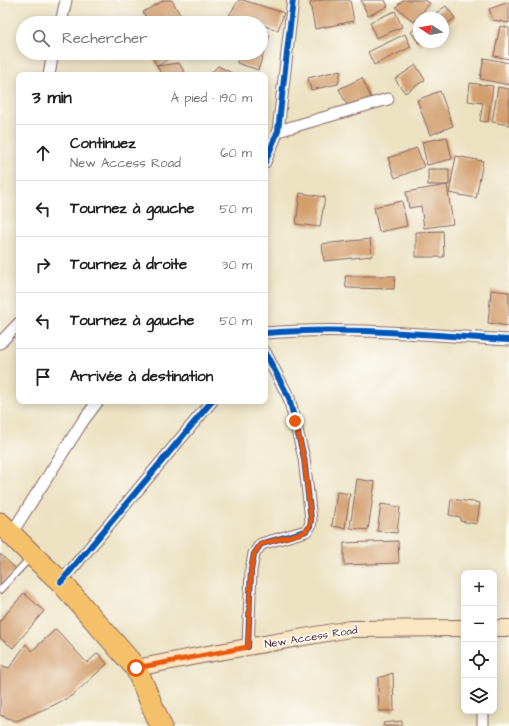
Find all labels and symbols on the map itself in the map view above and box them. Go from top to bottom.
north arrow [413,12,449,48]
route end [286,412,304,430]
street label: New Access Road [264,622,359,652]
route start [127,659,145,677]

